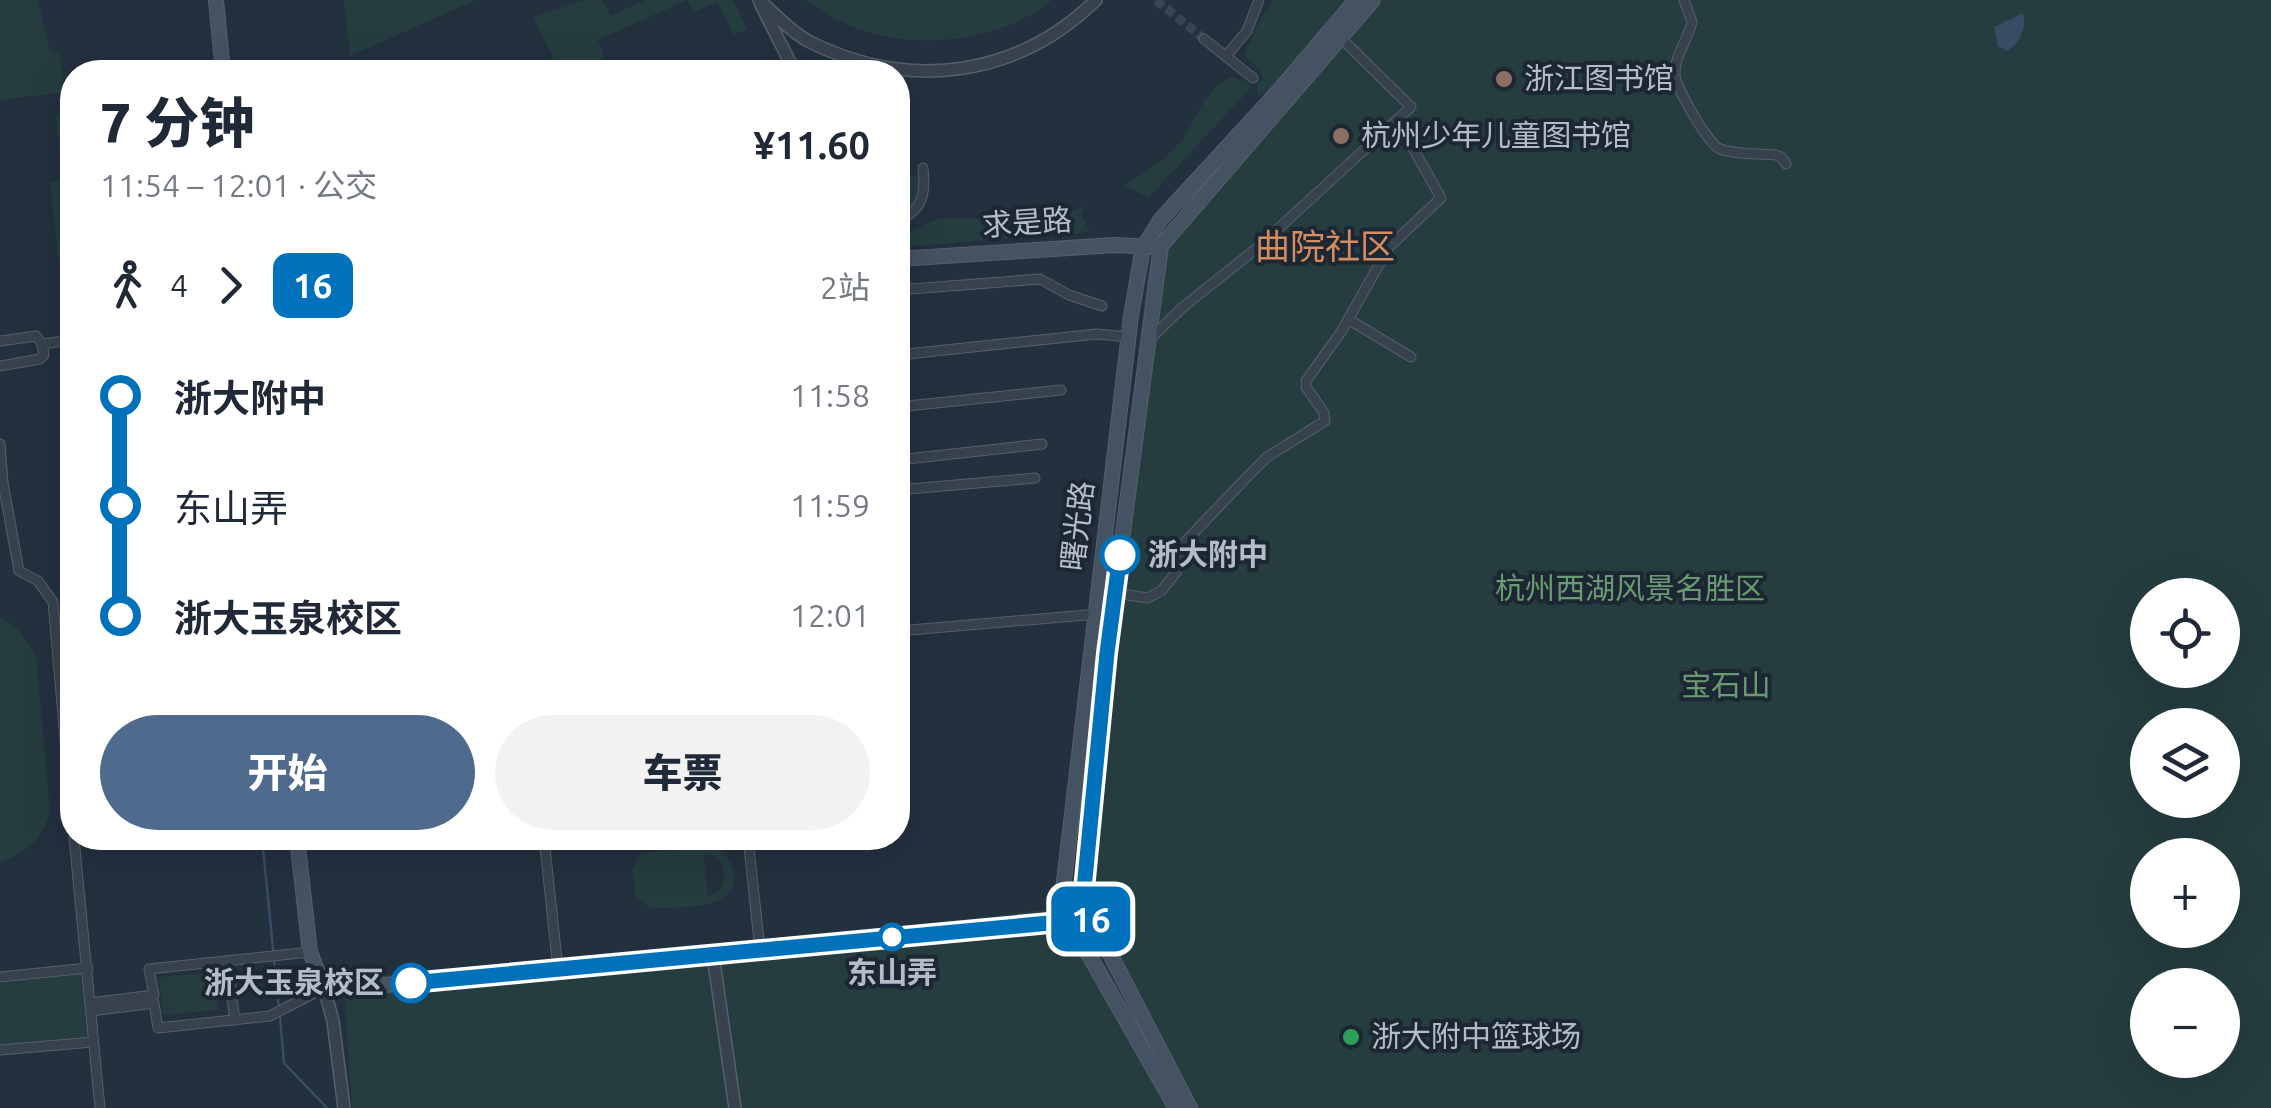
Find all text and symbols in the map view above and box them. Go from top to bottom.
place label: 浙江图书馆 [1524,61,1674,95]
marker: 浙江图书馆 [1493,68,1515,90]
text: 7 分钟 [100,92,254,153]
place label: 杭州少年儿童图书馆 [1361,118,1631,152]
text: ¥11.60 [753,124,870,166]
marker: 杭州少年儿童图书馆 [1330,125,1352,147]
text: 11:54 – 12:01 · 公交 [100,167,377,203]
street label: 求是路 [981,202,1073,242]
district label: 曲院社区 [1255,226,1395,266]
icon: walk [100,258,155,313]
icon: forward [203,258,258,313]
text: 16 [293,265,333,305]
text: 4 [170,267,188,303]
text: 2站 [820,269,870,305]
text: 浙大附中 [174,377,326,419]
text: 11:58 [790,377,870,413]
street label: 曙光路 [1055,479,1099,573]
text: 东山弄 [174,487,288,529]
text: 11:59 [790,487,870,523]
marker: 浙大附中 [1101,536,1139,574]
place label: 浙大附中 [1148,537,1268,571]
park label: 杭州西湖风景名胜区 [1495,571,1765,605]
map controls [2130,578,2240,1078]
button: locate [2130,578,2240,688]
text: 浙大玉泉校区 [174,597,402,639]
text: 12:01 [790,597,870,633]
park label: 宝石山 [1681,668,1771,702]
button: layers [2130,708,2240,818]
button: 开始 [100,715,475,830]
button: 车票 [495,715,870,830]
button: + [2130,838,2240,948]
line badge: 16 [1046,886,1136,952]
text: 16 [1071,899,1111,939]
marker: 东山弄 [879,924,905,950]
place label: 东山弄 [847,955,937,989]
marker: 浙大玉泉校区 [392,964,430,1002]
place label: 浙大玉泉校区 [204,965,384,999]
button: − [2130,968,2240,1078]
place label: 浙大附中篮球场 [1371,1019,1581,1053]
marker: 浙大附中篮球场 [1340,1026,1362,1048]

